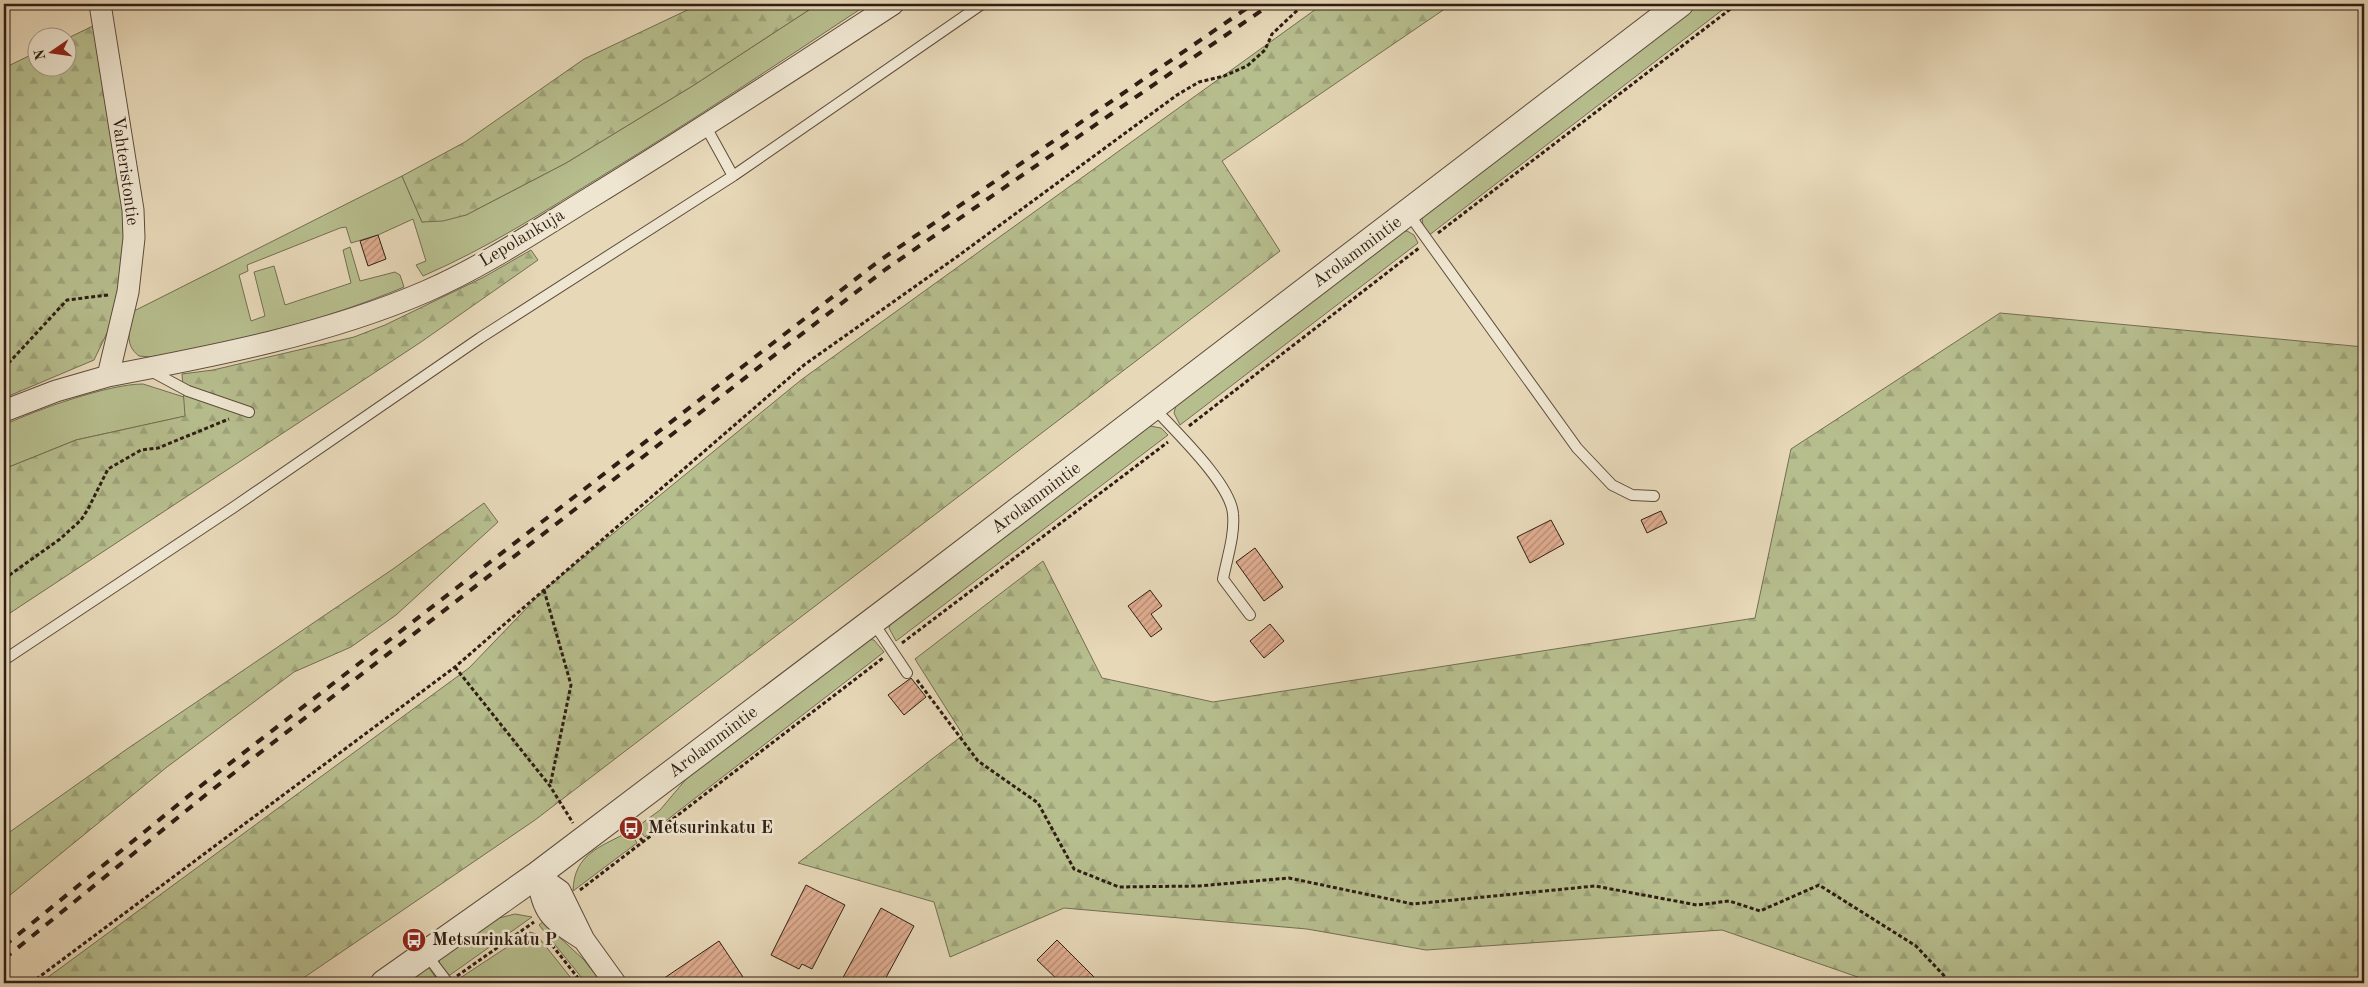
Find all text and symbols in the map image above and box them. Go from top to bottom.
north arrow [28,28,78,78]
text: N [32,48,48,61]
street label: Vahteristontie [108,115,142,227]
street label: Lepolankuja [476,206,568,270]
street label: Arolammintie [1309,213,1405,291]
street label: Arolammintie [988,459,1084,537]
street label: Arolammintie [665,703,761,781]
bus stop icon: Metsurinkatu E [618,815,644,841]
place label: Metsurinkatu E [648,819,773,837]
bus stop icon: Metsurinkatu P [401,927,427,953]
place label: Metsurinkatu P [432,931,557,949]

